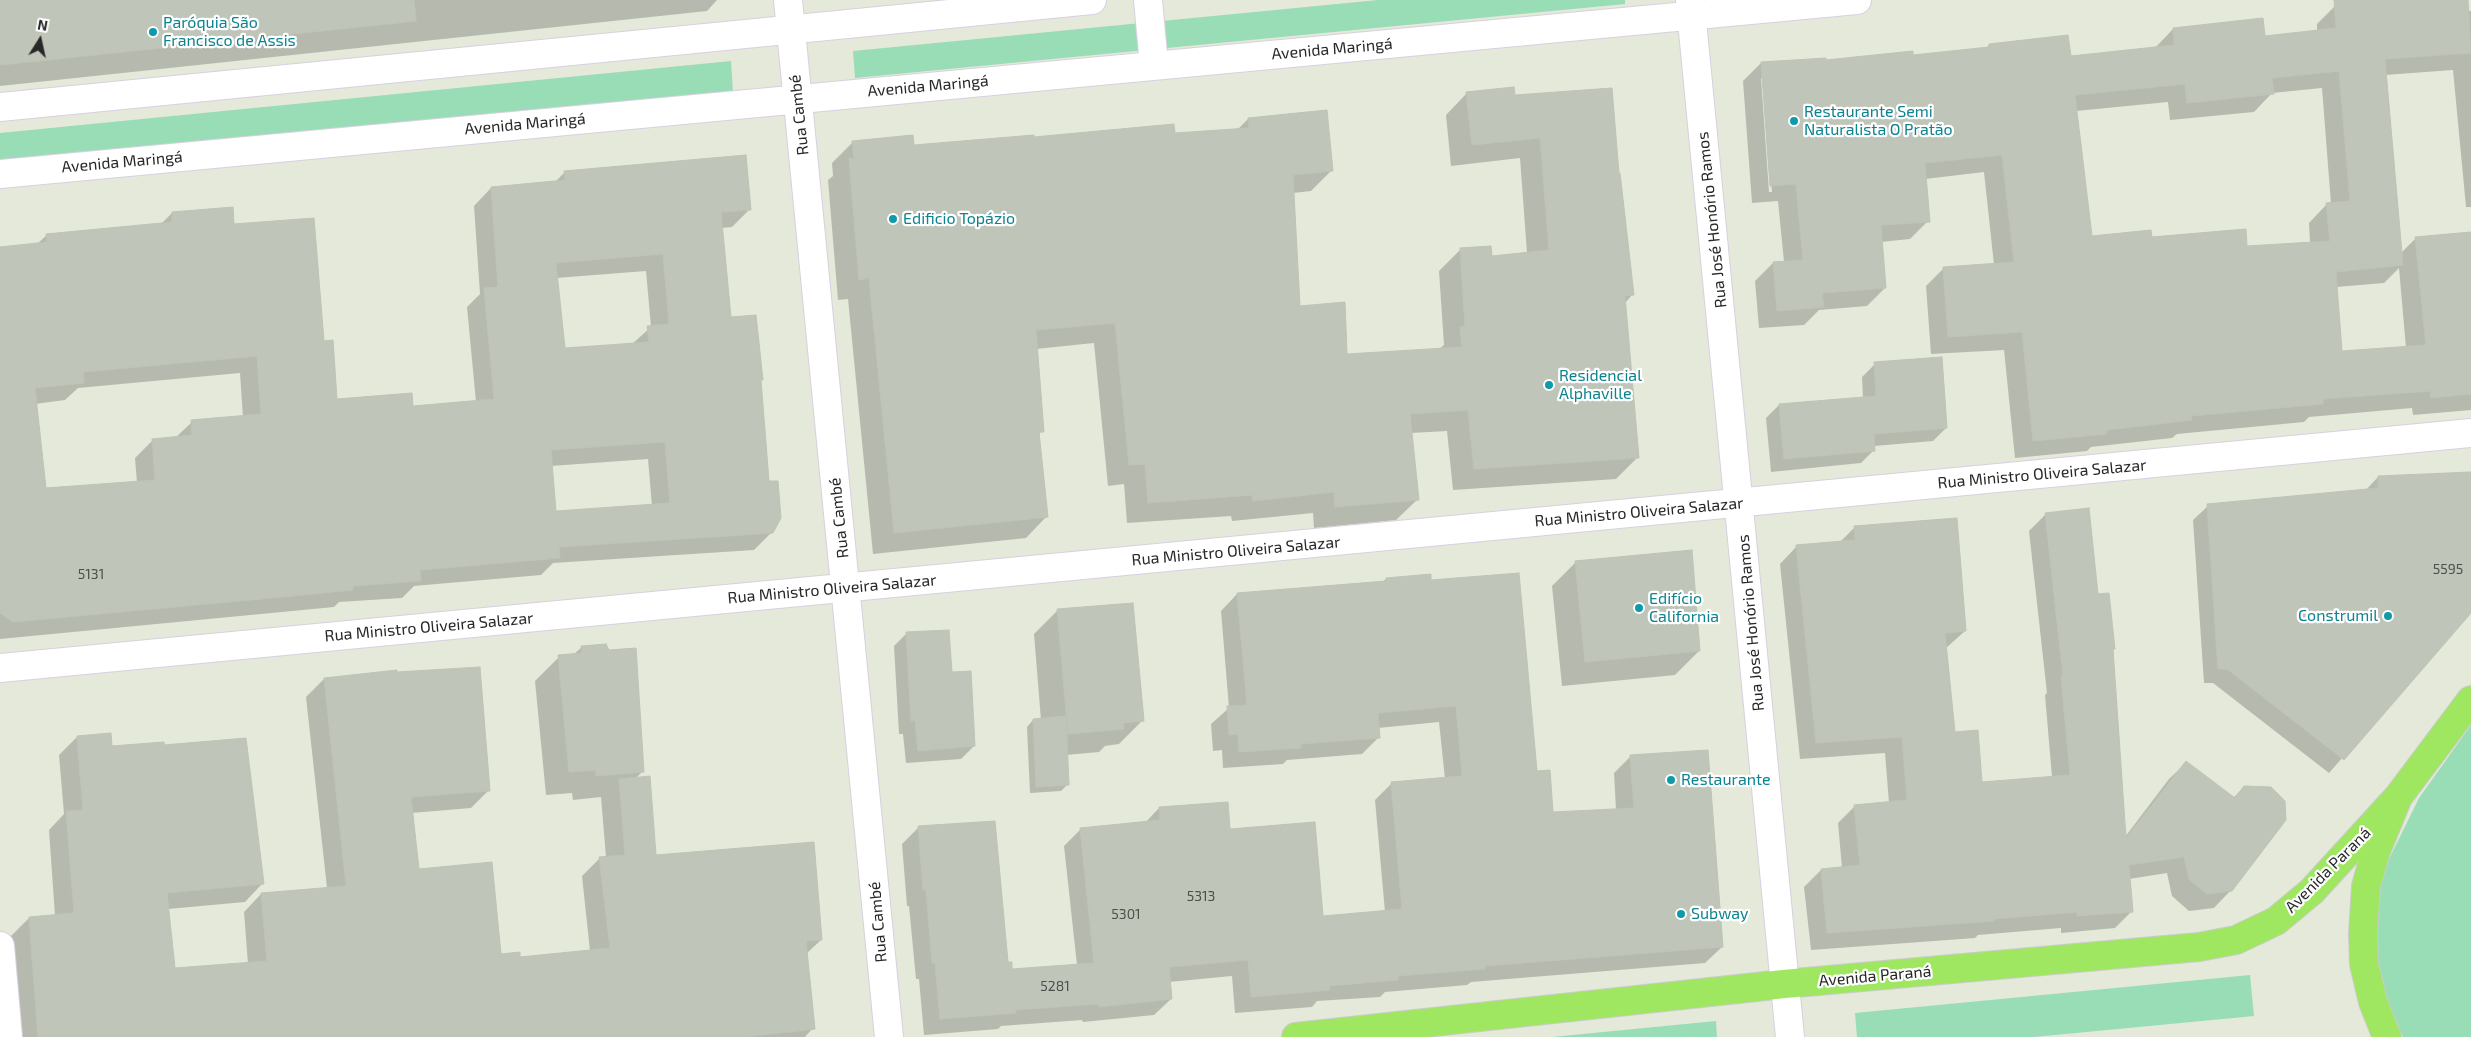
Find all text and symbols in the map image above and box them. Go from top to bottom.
place label: Paróquia São Francisco de Assis [163,13,296,51]
north arrow [15,15,65,65]
text: N [36,15,49,34]
marker: Paróquia São Francisco de Assis [147,26,159,38]
street label: Avenida Maringá [1271,34,1393,64]
street label: Avenida Maringá [867,71,989,101]
street label: Rua Cambé [785,74,813,156]
place label: Restaurante Semi Naturalista O Pratão [1804,102,1953,140]
street label: Avenida Maringá [464,109,586,139]
marker: Restaurante Semi Naturalista O Pratão [1788,115,1800,127]
street label: Rua José Honório Ramos [1693,131,1731,309]
street label: Avenida Maringá [61,147,183,177]
place label: Edificio Topázio [903,209,1015,229]
marker: Edificio Topázio [887,213,899,225]
place label: Residencial Alphaville [1559,366,1642,404]
marker: Residencial Alphaville [1543,379,1555,391]
street label: Rua Ministro Oliveira Salazar [1937,455,2147,493]
street label: Rua Cambé [825,477,853,559]
street label: Rua Ministro Oliveira Salazar [1534,493,1744,531]
street label: Rua Ministro Oliveira Salazar [1131,532,1341,570]
street label: Rua José Honório Ramos [1734,534,1768,712]
house number: 5595 [2433,561,2463,577]
house number: 5131 [78,566,104,582]
street label: Rua Ministro Oliveira Salazar [727,570,937,608]
place label: Edifício California [1649,589,1719,627]
marker: Edifício California [1633,602,1645,614]
place label: Construmil [2298,606,2378,626]
street label: Rua Ministro Oliveira Salazar [324,608,534,646]
marker: Construmil [2382,610,2394,622]
place label: Restaurante [1681,770,1771,790]
marker: Restaurante [1665,774,1677,786]
street label: Avenida Paraná [2281,823,2375,917]
street label: Rua Cambé [865,881,891,963]
house number: 5313 [1187,888,1215,904]
place label: Subway [1691,904,1749,924]
house number: 5301 [1111,906,1141,922]
marker: Subway [1675,908,1687,920]
street label: Avenida Paraná [1818,962,1932,990]
house number: 5281 [1040,978,1070,994]

